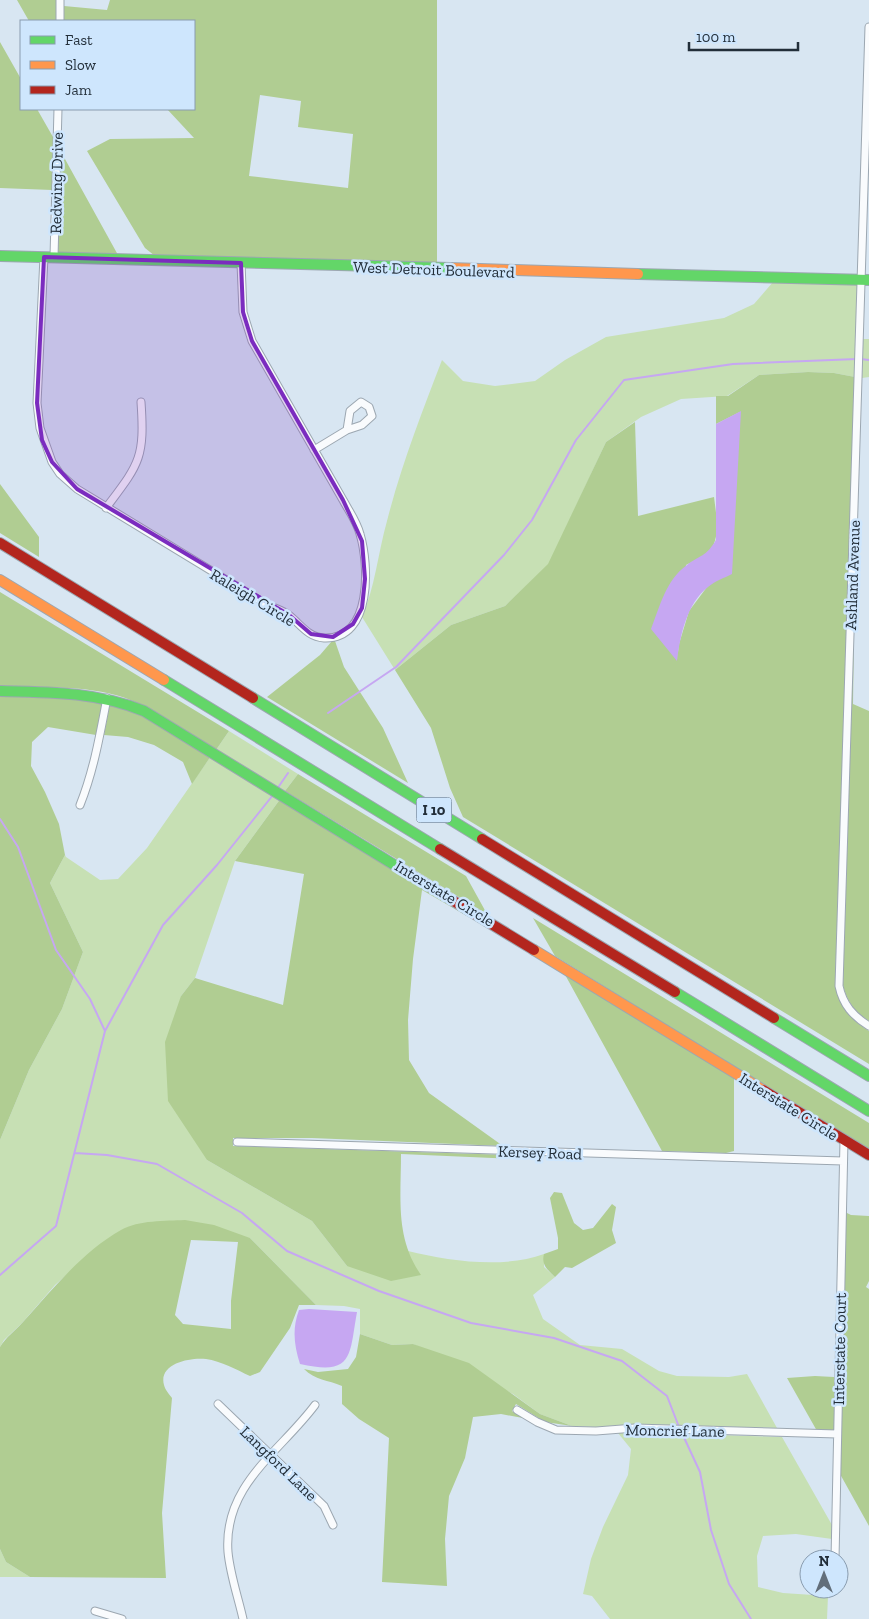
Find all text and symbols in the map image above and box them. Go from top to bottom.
legend [20,20,195,110]
scale bar [689,20,798,52]
text: 100 m [696,28,735,46]
text: Fast [65,31,93,49]
text: Slow [65,56,97,74]
text: Jam [65,81,92,99]
street label: Redwing Drive [46,132,67,234]
street label: West Detroit Boulevard [353,257,515,282]
street label: Ashland Avenue [841,520,864,630]
street label: Raleigh Circle [207,565,299,630]
road number: I 10 [416,798,452,822]
street label: Interstate Circle [391,856,498,931]
street label: Interstate Circle [736,1068,842,1144]
street label: Kersey Road [498,1142,583,1163]
street label: Interstate Court [829,1293,850,1405]
street label: Moncrief Lane [625,1420,725,1441]
street label: Langford Lane [236,1422,321,1505]
north arrow [799,1549,849,1599]
text: N [819,1553,830,1570]

